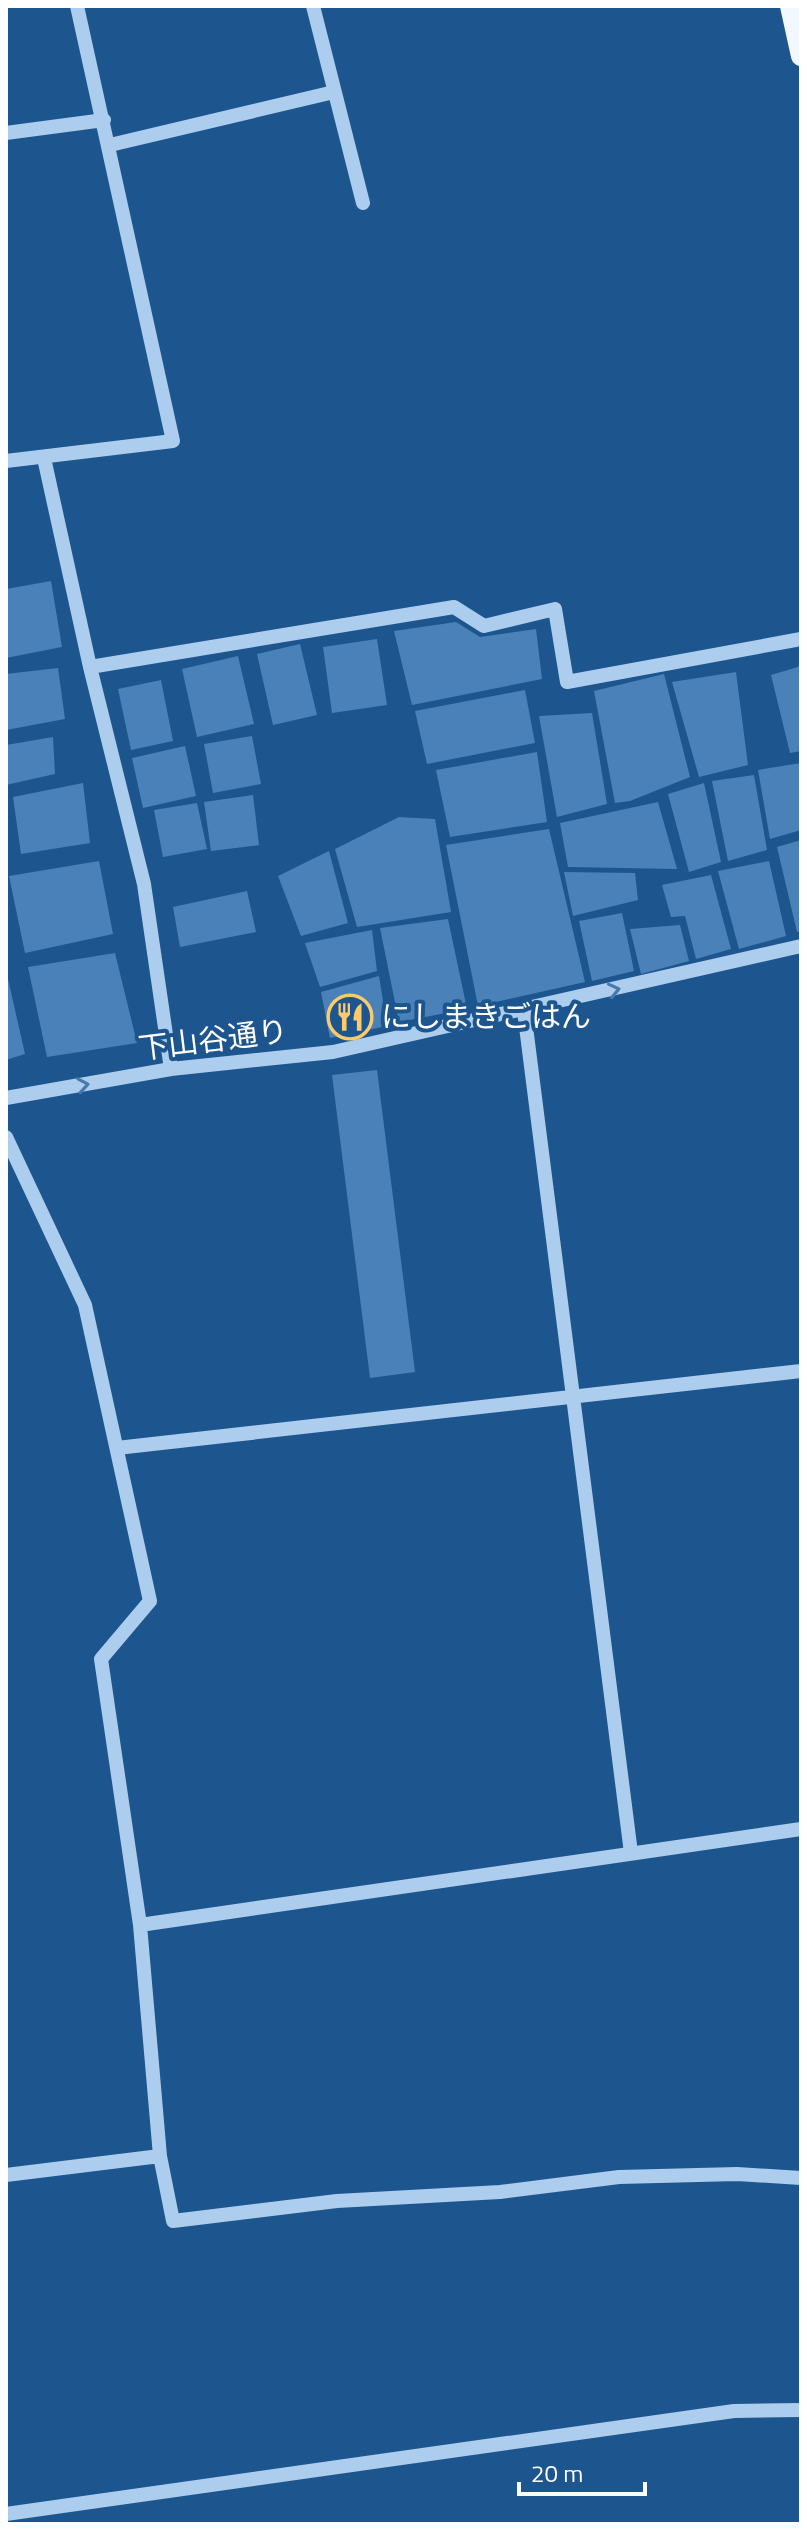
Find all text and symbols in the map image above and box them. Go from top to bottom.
one-way arrow [606,982,620,999]
restaurant icon: にしまきごはん [326,993,374,1041]
place label: にしまきごはん [381,993,591,1039]
street label: 下山谷通り [136,1007,290,1071]
one-way arrow [76,1077,90,1094]
scale bar [519,2446,645,2496]
text: 20 m [531,2455,583,2491]

